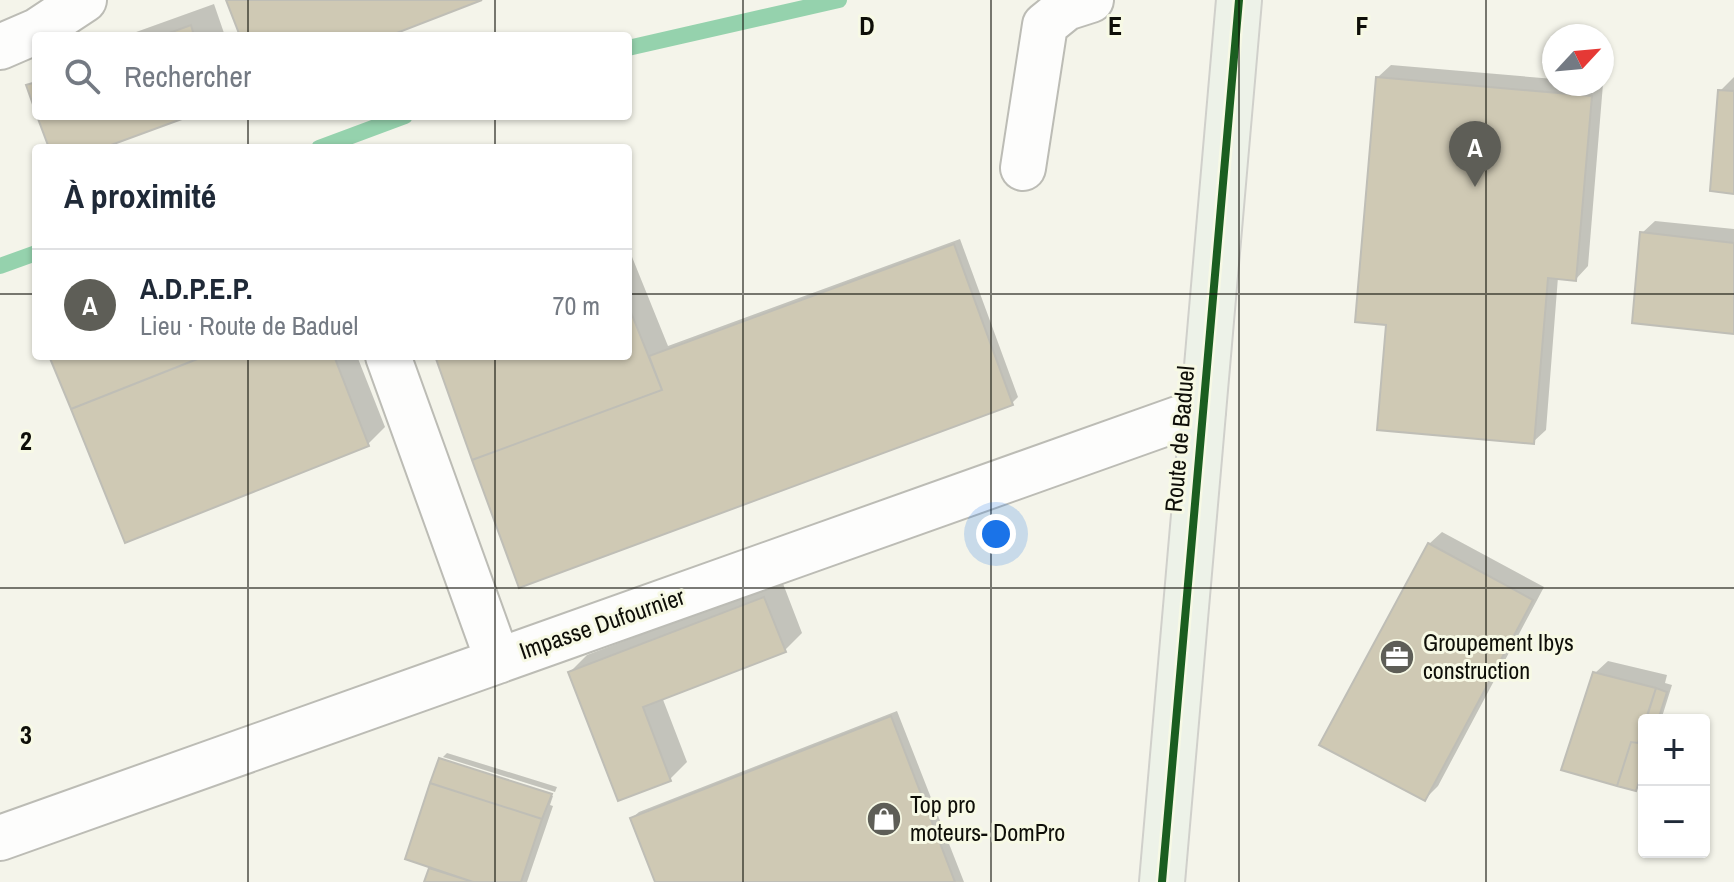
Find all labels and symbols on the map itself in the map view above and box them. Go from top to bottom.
text: D [859,8,875,43]
text: E [1108,8,1122,43]
text: F [1355,8,1369,43]
north arrow [1542,24,1614,96]
pin: A [1449,121,1501,187]
street label: Route de Baduel [1157,364,1201,513]
text: 2 [20,423,32,458]
your location [976,514,1016,554]
street label: Impasse Dufournier [515,580,689,666]
place label: Groupement Ibys construction [1423,626,1574,686]
office icon: Groupement Ibys construction [1378,638,1416,676]
text: 3 [20,717,32,752]
place label: Top pro moteurs- DomPro [910,788,1065,848]
shop icon: Top pro moteurs- DomPro [865,800,903,838]

